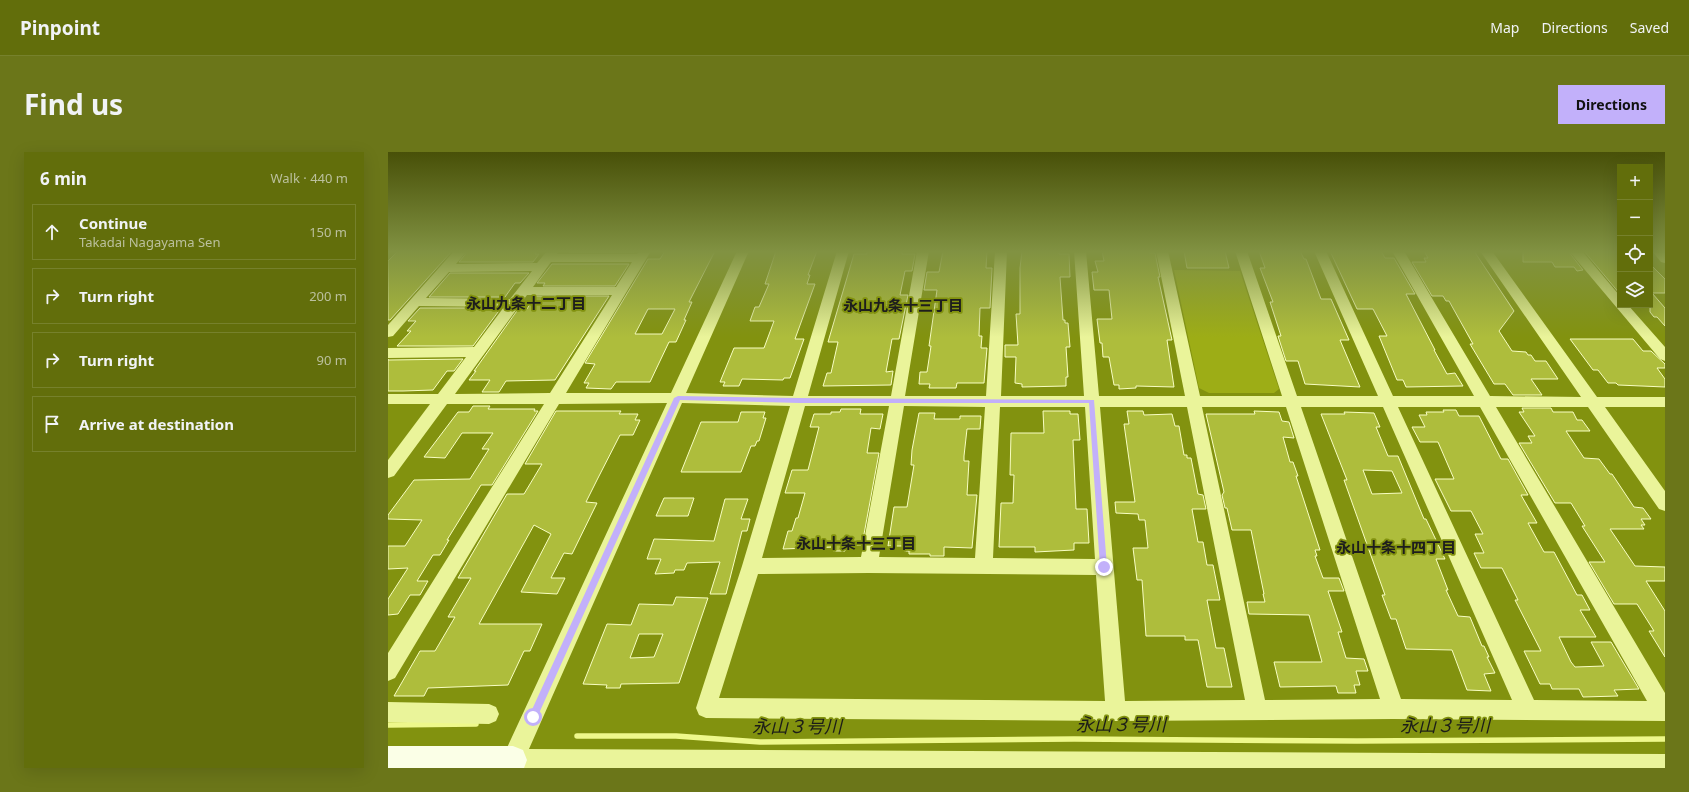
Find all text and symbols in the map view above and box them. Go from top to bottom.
text: Pinpoint [20,15,100,41]
text: Map [1490,18,1519,37]
text: Directions [1541,18,1608,37]
text: Saved [1630,18,1669,37]
text: Find us [24,85,123,123]
button: Directions [1558,85,1665,124]
map controls [1617,164,1653,308]
button: + [1617,164,1653,200]
text: 6 min [40,167,87,190]
text: Walk · 440 m [270,169,348,187]
button: − [1617,200,1653,236]
text: Continue [79,213,147,233]
icon: ahead [41,221,63,243]
text: 150 m [309,223,347,241]
text: Takadai Nagayama Sen [79,233,220,251]
button: locate [1617,236,1653,272]
button: layers [1617,272,1653,308]
icon: right [41,285,63,307]
text: Turn right [79,286,154,306]
text: 200 m [309,287,347,305]
district label: 永山九条十二丁目 [466,293,586,313]
district label: 永山九条十三丁目 [843,295,963,315]
icon: right [41,349,63,371]
text: Turn right [79,350,154,370]
text: 90 m [317,351,347,369]
icon: arrive [41,413,63,435]
text: Arrive at destination [79,414,234,434]
district label: 永山十条十三丁目 [796,533,916,553]
district label: 永山十条十四丁目 [1336,537,1456,557]
route end [1095,558,1113,576]
route start [524,708,542,726]
water label: 永山３号川 [1076,712,1168,736]
water label: 永山３号川 [1400,713,1492,737]
water label: 永山３号川 [752,714,844,738]

